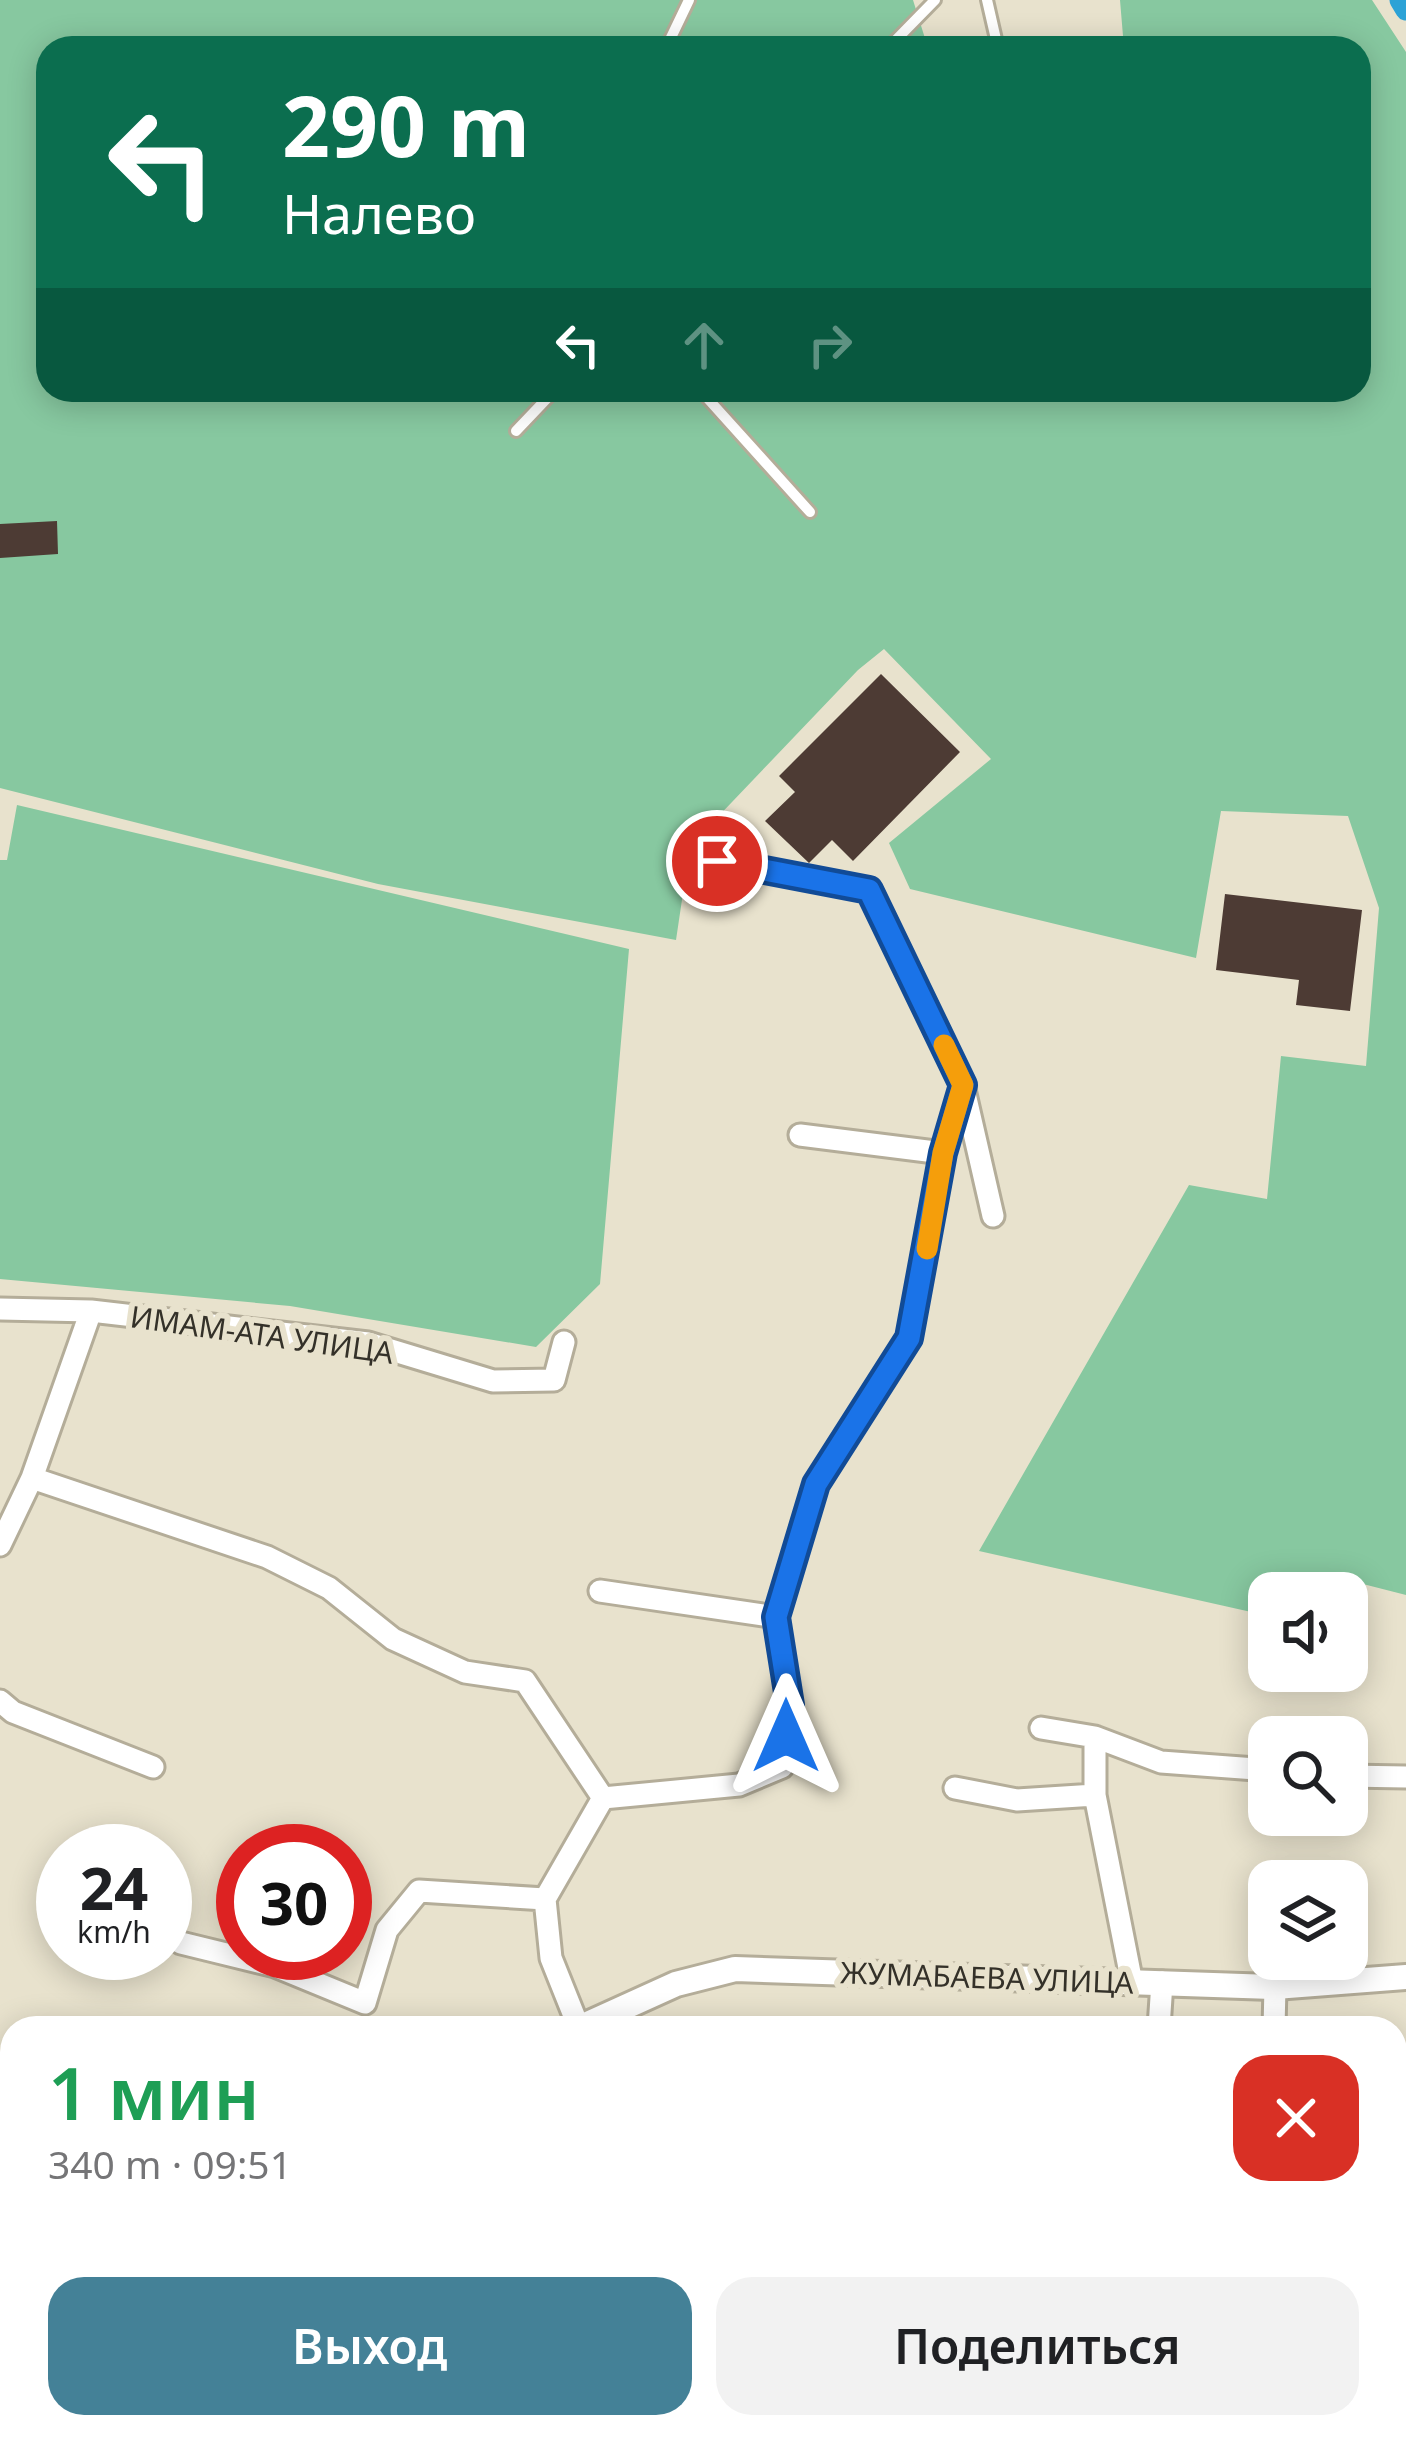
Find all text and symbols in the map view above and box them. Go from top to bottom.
text: 290 m [282,67,530,182]
icon: left [84,84,240,240]
text: Налево [282,176,476,250]
icon: left [545,312,611,378]
icon: ahead [671,312,737,378]
icon: right [797,312,863,378]
pin [666,810,768,912]
icon: arrive [684,828,750,894]
street label: ИМАМ-АТА УЛИЦА [128,1295,397,1373]
map controls [1248,1572,1368,1980]
button: sound [1248,1572,1368,1692]
position arrow [723,1673,849,1799]
button: search [1248,1716,1368,1836]
speed limit sign: 30 [216,1824,372,1980]
text: 24 [80,1846,148,1928]
button: layers [1248,1860,1368,1980]
text: km/h [77,1911,151,1952]
street label: ЖУМАБАЕВА УЛИЦА [840,1951,1135,2003]
text: 1 мин [48,2043,259,2141]
button: close [1233,2055,1359,2181]
text: 340 m · 09:51 [48,2137,292,2190]
button: Выход [48,2277,692,2415]
button: Поделиться [716,2277,1359,2415]

